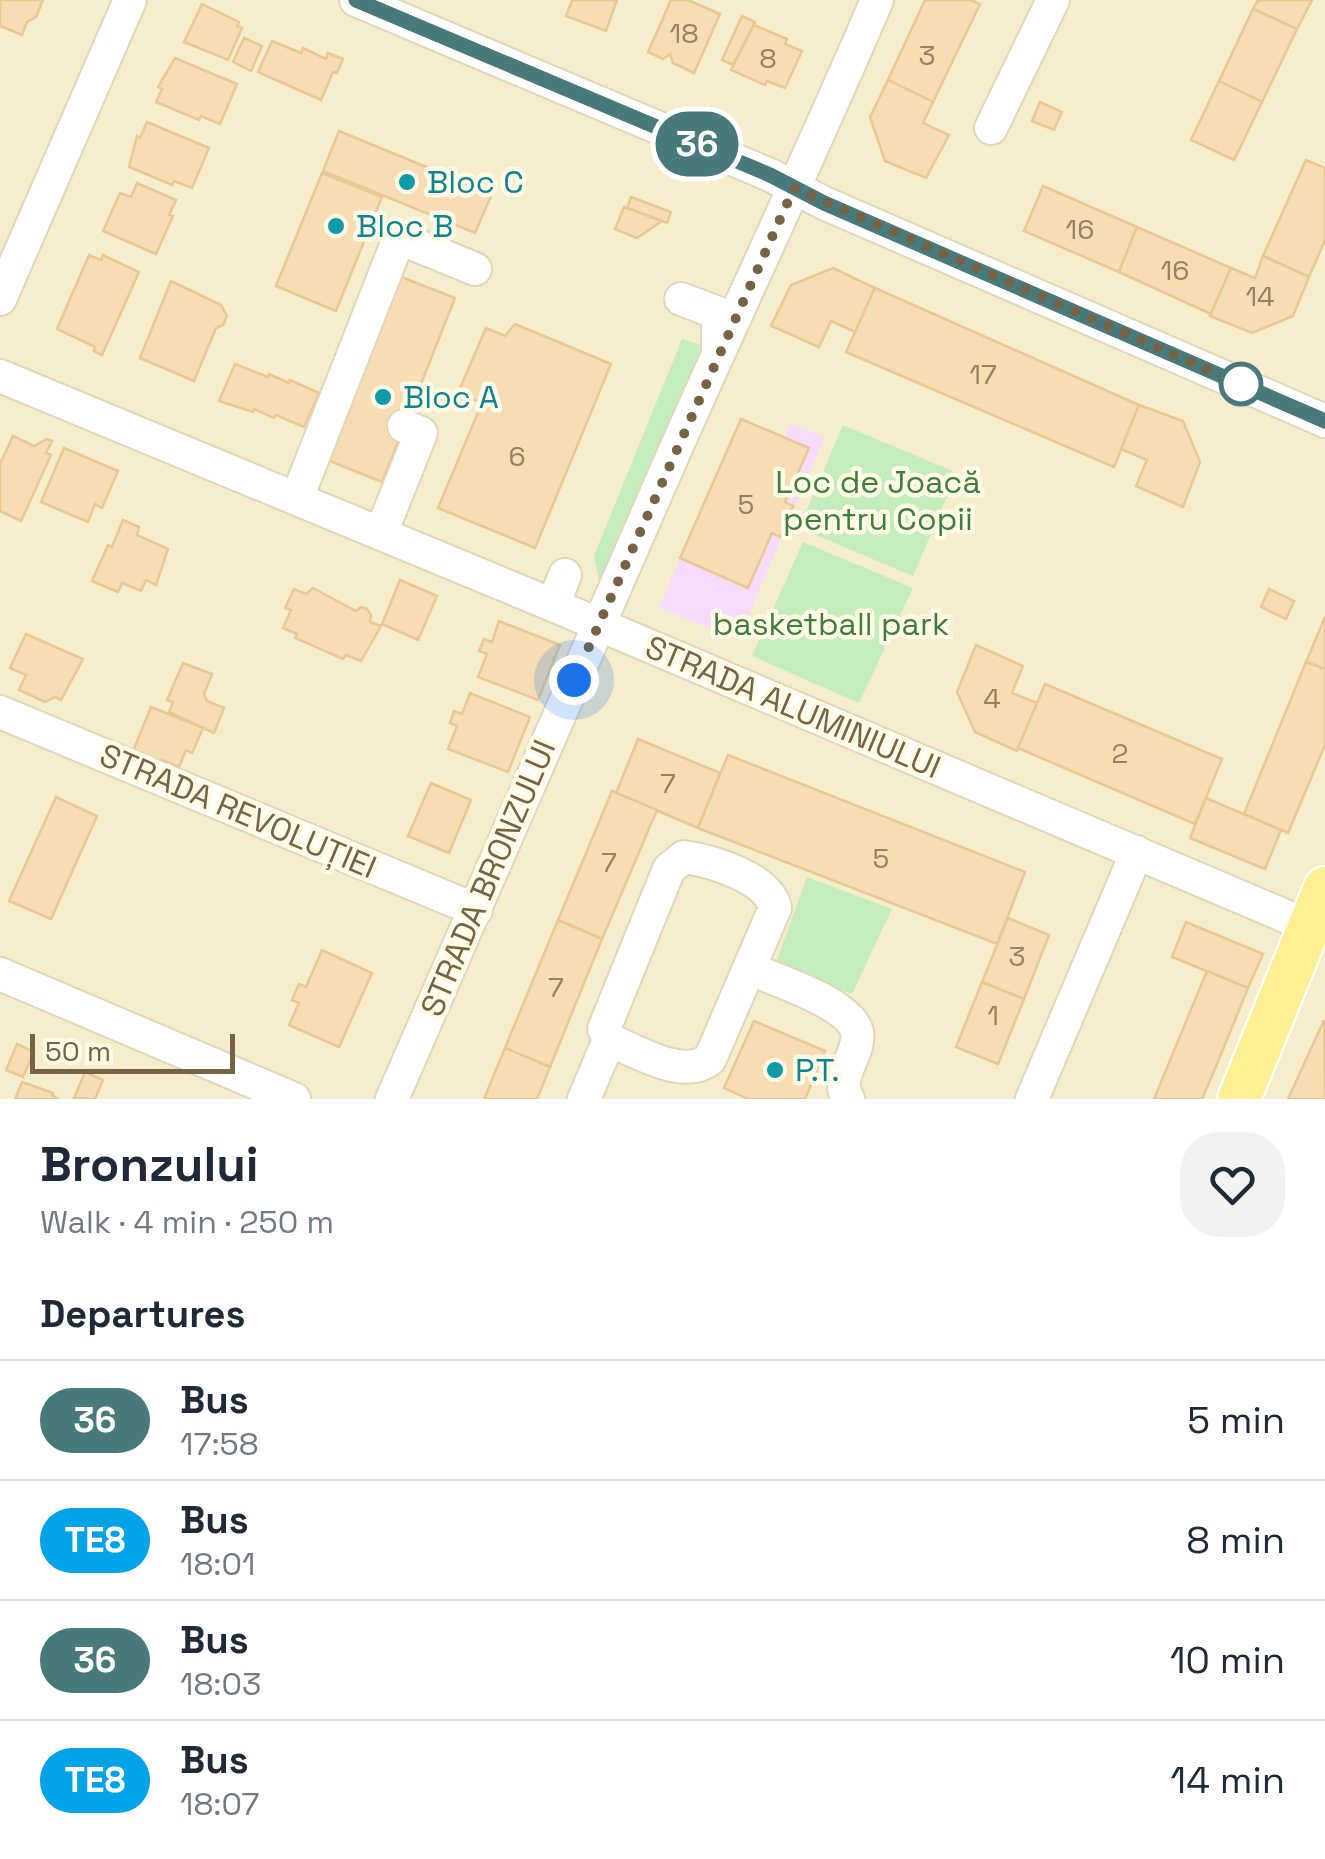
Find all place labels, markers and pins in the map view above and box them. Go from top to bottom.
place label: Bloc C [427,162,524,202]
marker: Bloc C [396,171,418,193]
place label: Bloc B [356,206,453,246]
marker: Bloc B [325,215,347,237]
unlabelled marker [1220,363,1262,405]
place label: Bloc A [403,377,499,417]
marker: Bloc A [372,386,394,408]
place label: P.T. [795,1050,840,1090]
marker: P.T. [764,1059,786,1081]

